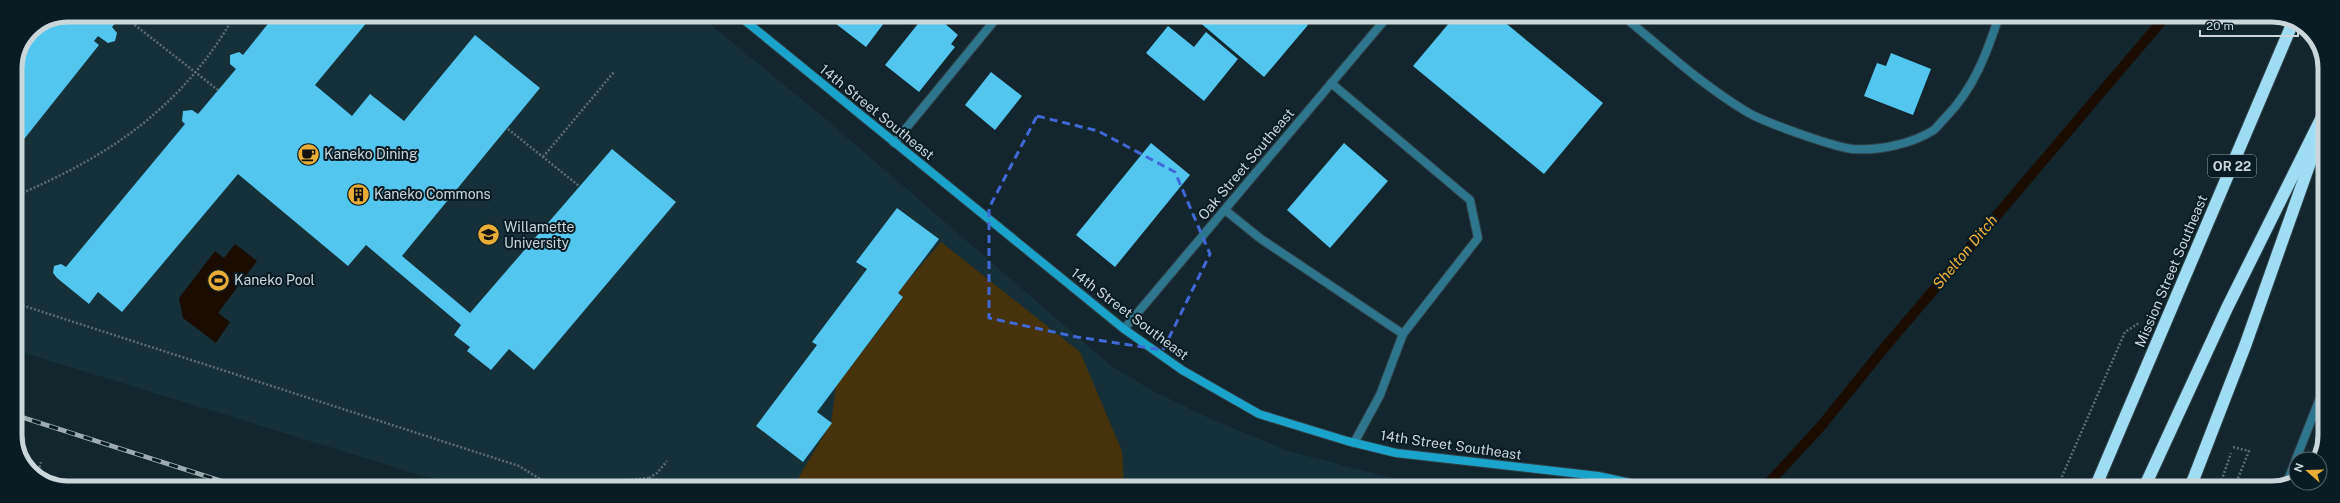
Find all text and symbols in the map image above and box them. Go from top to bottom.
scale bar [2200,12,2298,38]
text: 20 m [2206,19,2234,33]
street label: 14th Street Southeast [817,61,937,163]
street label: Oak Street Southeast [1195,105,1297,223]
cafe icon: Kaneko Dining [296,141,322,167]
place label: Kaneko Dining [324,146,418,162]
road number: OR 22 [2208,155,2256,177]
building icon: Kaneko Commons [345,181,371,207]
place label: Kaneko Commons [374,186,491,202]
street label: Mission Street Southeast [2132,192,2210,350]
water label: Shelton Ditch [1929,211,2000,292]
place label: Willamette University [504,219,575,251]
school or university icon: Willamette University [475,222,501,248]
street label: 14th Street Southeast [1068,265,1192,363]
sports icon: Kaneko Pool [205,267,231,293]
place label: Kaneko Pool [234,272,315,288]
street label: 14th Street Southeast [1379,427,1523,463]
north arrow [2288,451,2328,491]
text: N [2291,461,2306,474]

